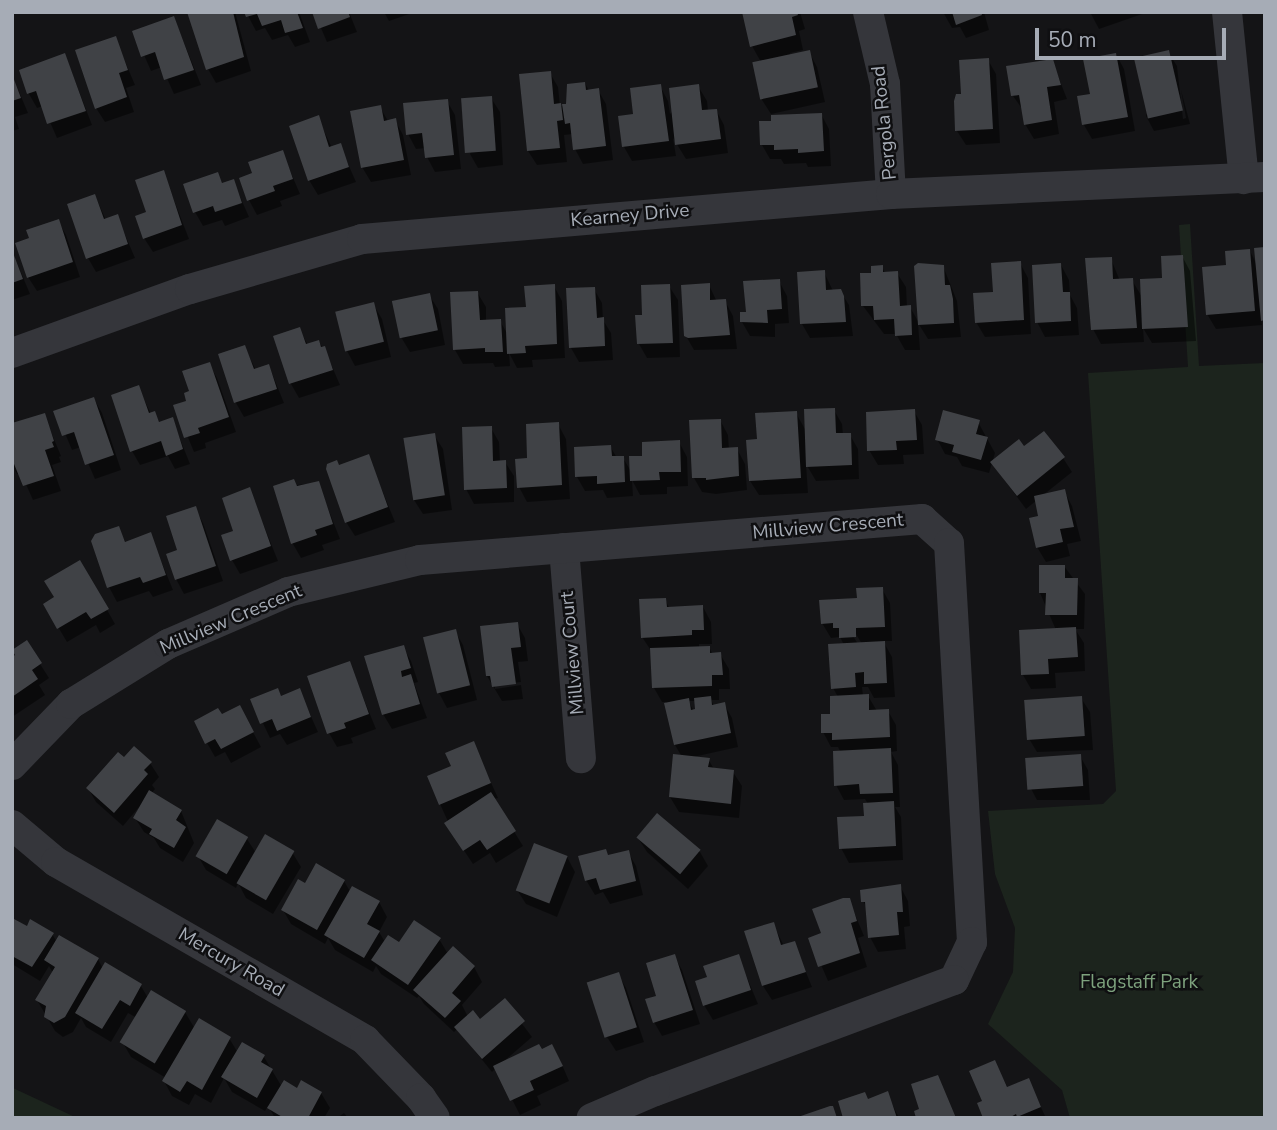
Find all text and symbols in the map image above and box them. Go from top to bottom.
scale bar [1039,14,1230,58]
text: 50 m [1048,26,1097,54]
street label: Pergola Road [868,65,902,181]
street label: Kearney Drive [570,199,690,233]
street label: Millview Crescent [751,509,905,545]
street label: Millview Crescent [157,580,305,660]
street label: Millview Court [556,590,590,716]
street label: Mercury Road [174,923,288,1003]
park label: Flagstaff Park [1080,972,1198,994]

